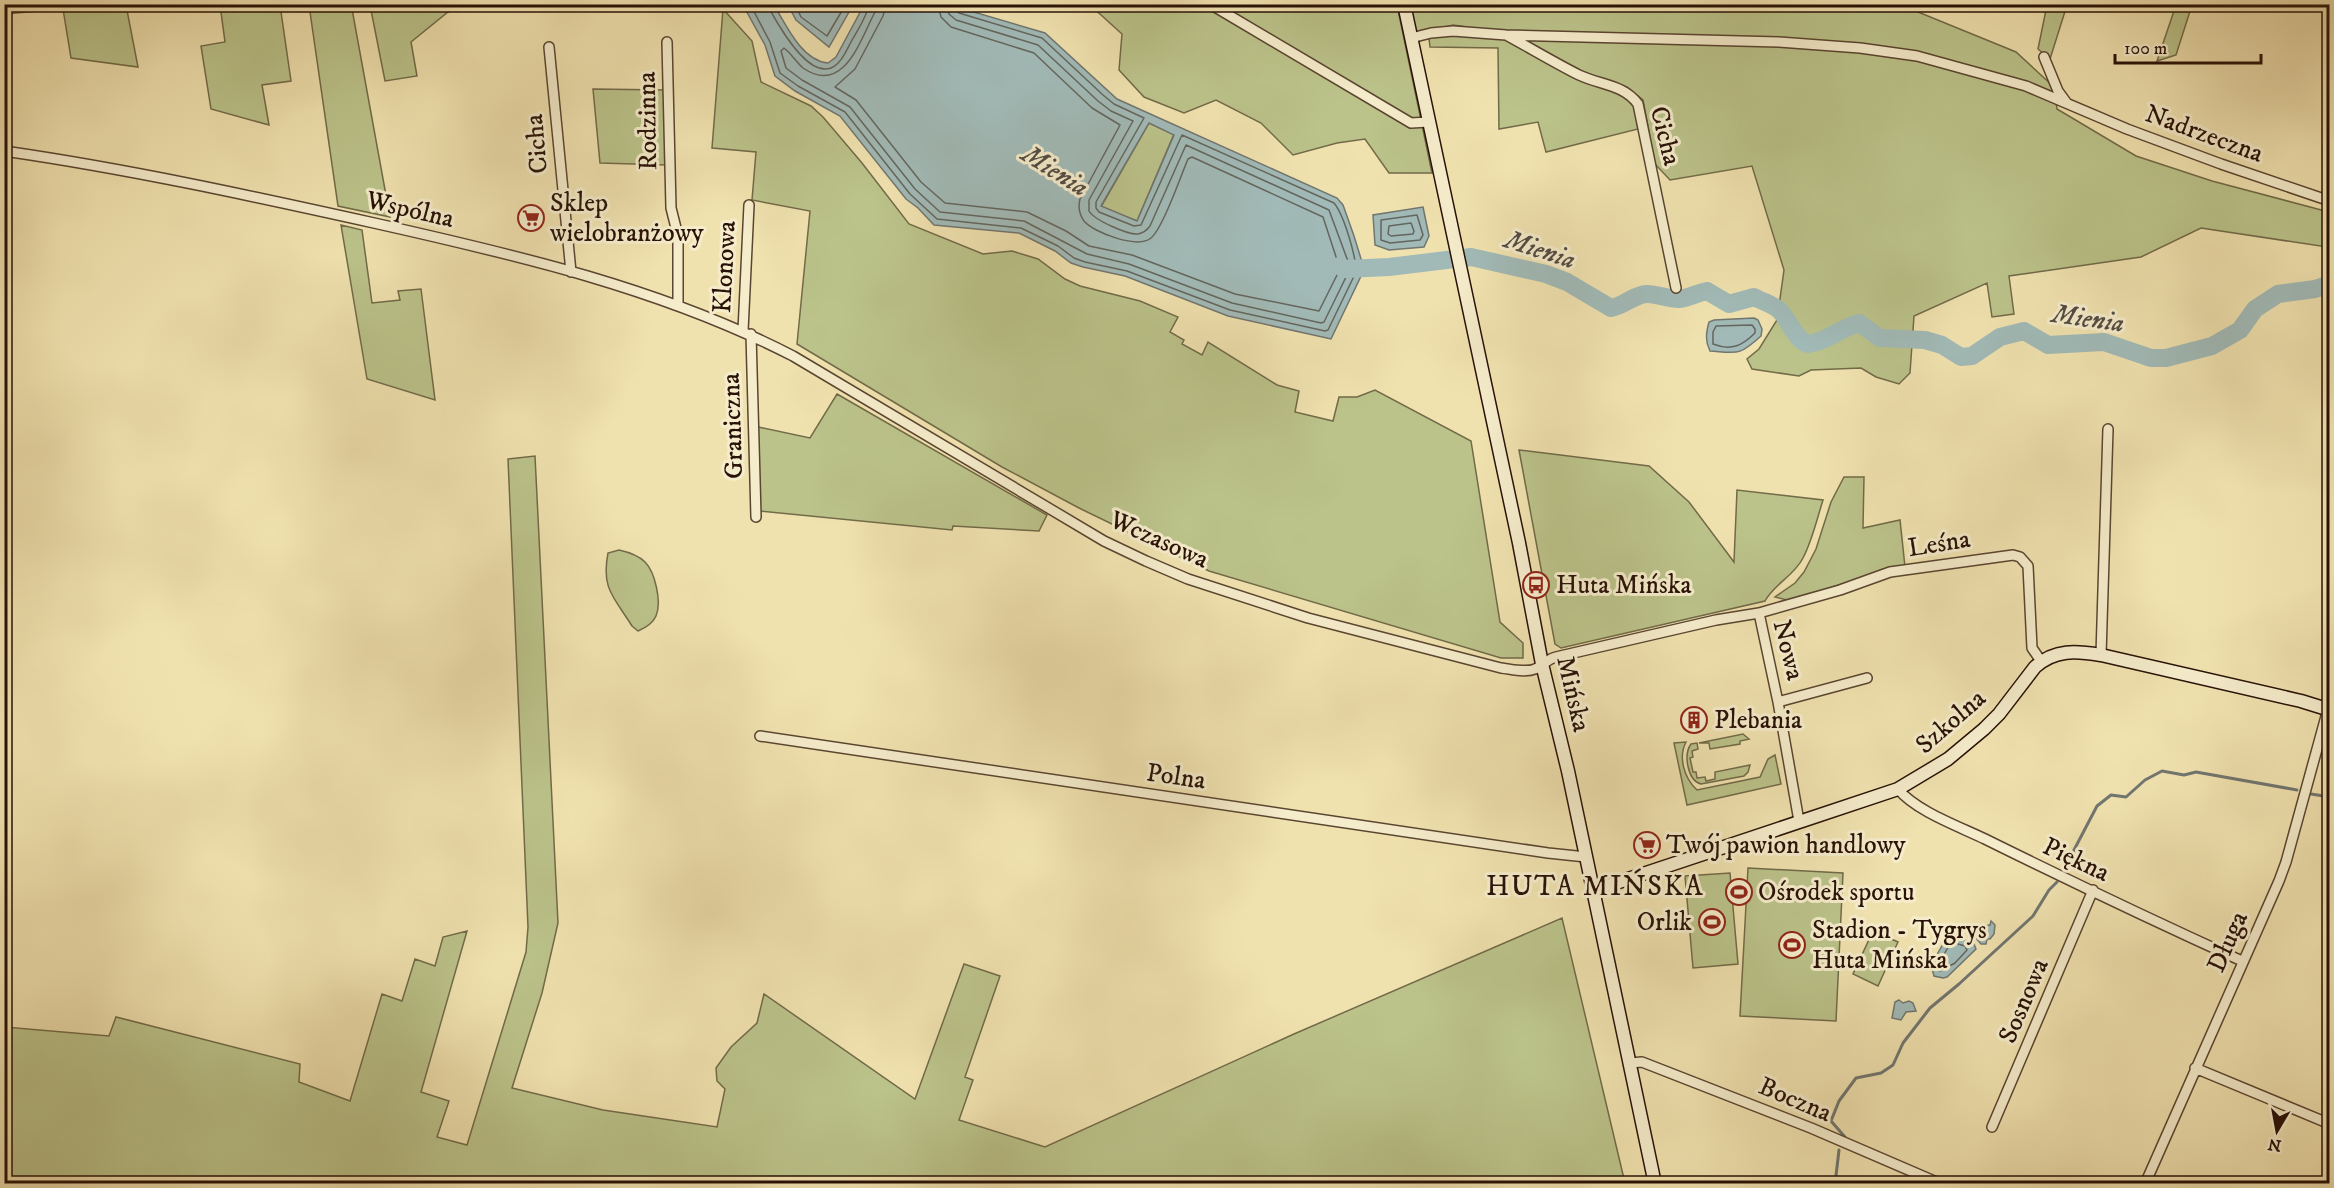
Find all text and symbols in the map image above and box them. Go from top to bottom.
scale bar [2115,27,2260,65]
text: 100 m [2124,38,2167,60]
street label: Rodzinna [631,71,665,171]
street label: Nadrzeczna [2140,97,2268,171]
street label: Cicha [1642,103,1688,169]
street label: Cicha [518,113,556,175]
water label: Mienia [1014,136,1095,205]
street label: Wspólna [362,184,457,236]
place label: Sklep wielobranżowy [549,187,704,250]
supermarket icon: Sklep wielobranżowy [516,203,546,233]
street label: Klonowa [706,220,744,314]
water label: Mienia [1498,222,1580,277]
water label: Mienia [2048,297,2126,341]
street label: Graniczna [715,372,751,480]
street label: Wczasowa [1103,503,1214,576]
street label: Leśna [1905,523,1973,565]
place label: Huta Mińska [1556,569,1692,602]
bus stop icon: Huta Mińska [1521,570,1551,600]
street label: Nowa [1765,616,1811,684]
street label: Mińska [1548,653,1598,735]
street label: Szkolna [1909,683,1993,761]
place label: Plebania [1714,704,1802,737]
building icon: Plebania [1679,705,1709,735]
street label: Polna [1144,757,1208,797]
place label: Twój pawion handlowy [1666,829,1906,862]
supermarket icon: Twój pawion handlowy [1632,830,1662,860]
street label: Piękna [2037,830,2115,890]
district label: HUTA MIŃSKA [1486,868,1704,904]
place label: Ośrodek sportu [1758,876,1914,909]
sports icon: Ośrodek sportu [1724,877,1754,907]
place label: Orlik [1637,906,1692,939]
street label: Długa [2200,906,2256,978]
sports icon: Orlik [1697,907,1727,937]
place label: Stadion - Tygrys Huta Mińska [1812,914,1987,977]
sports icon: Stadion - Tygrys Huta Mińska [1777,930,1807,960]
street label: Sosnowa [1991,954,2057,1048]
street label: Boczna [1753,1070,1837,1130]
north arrow [2247,1101,2307,1161]
text: N [2266,1134,2283,1156]

